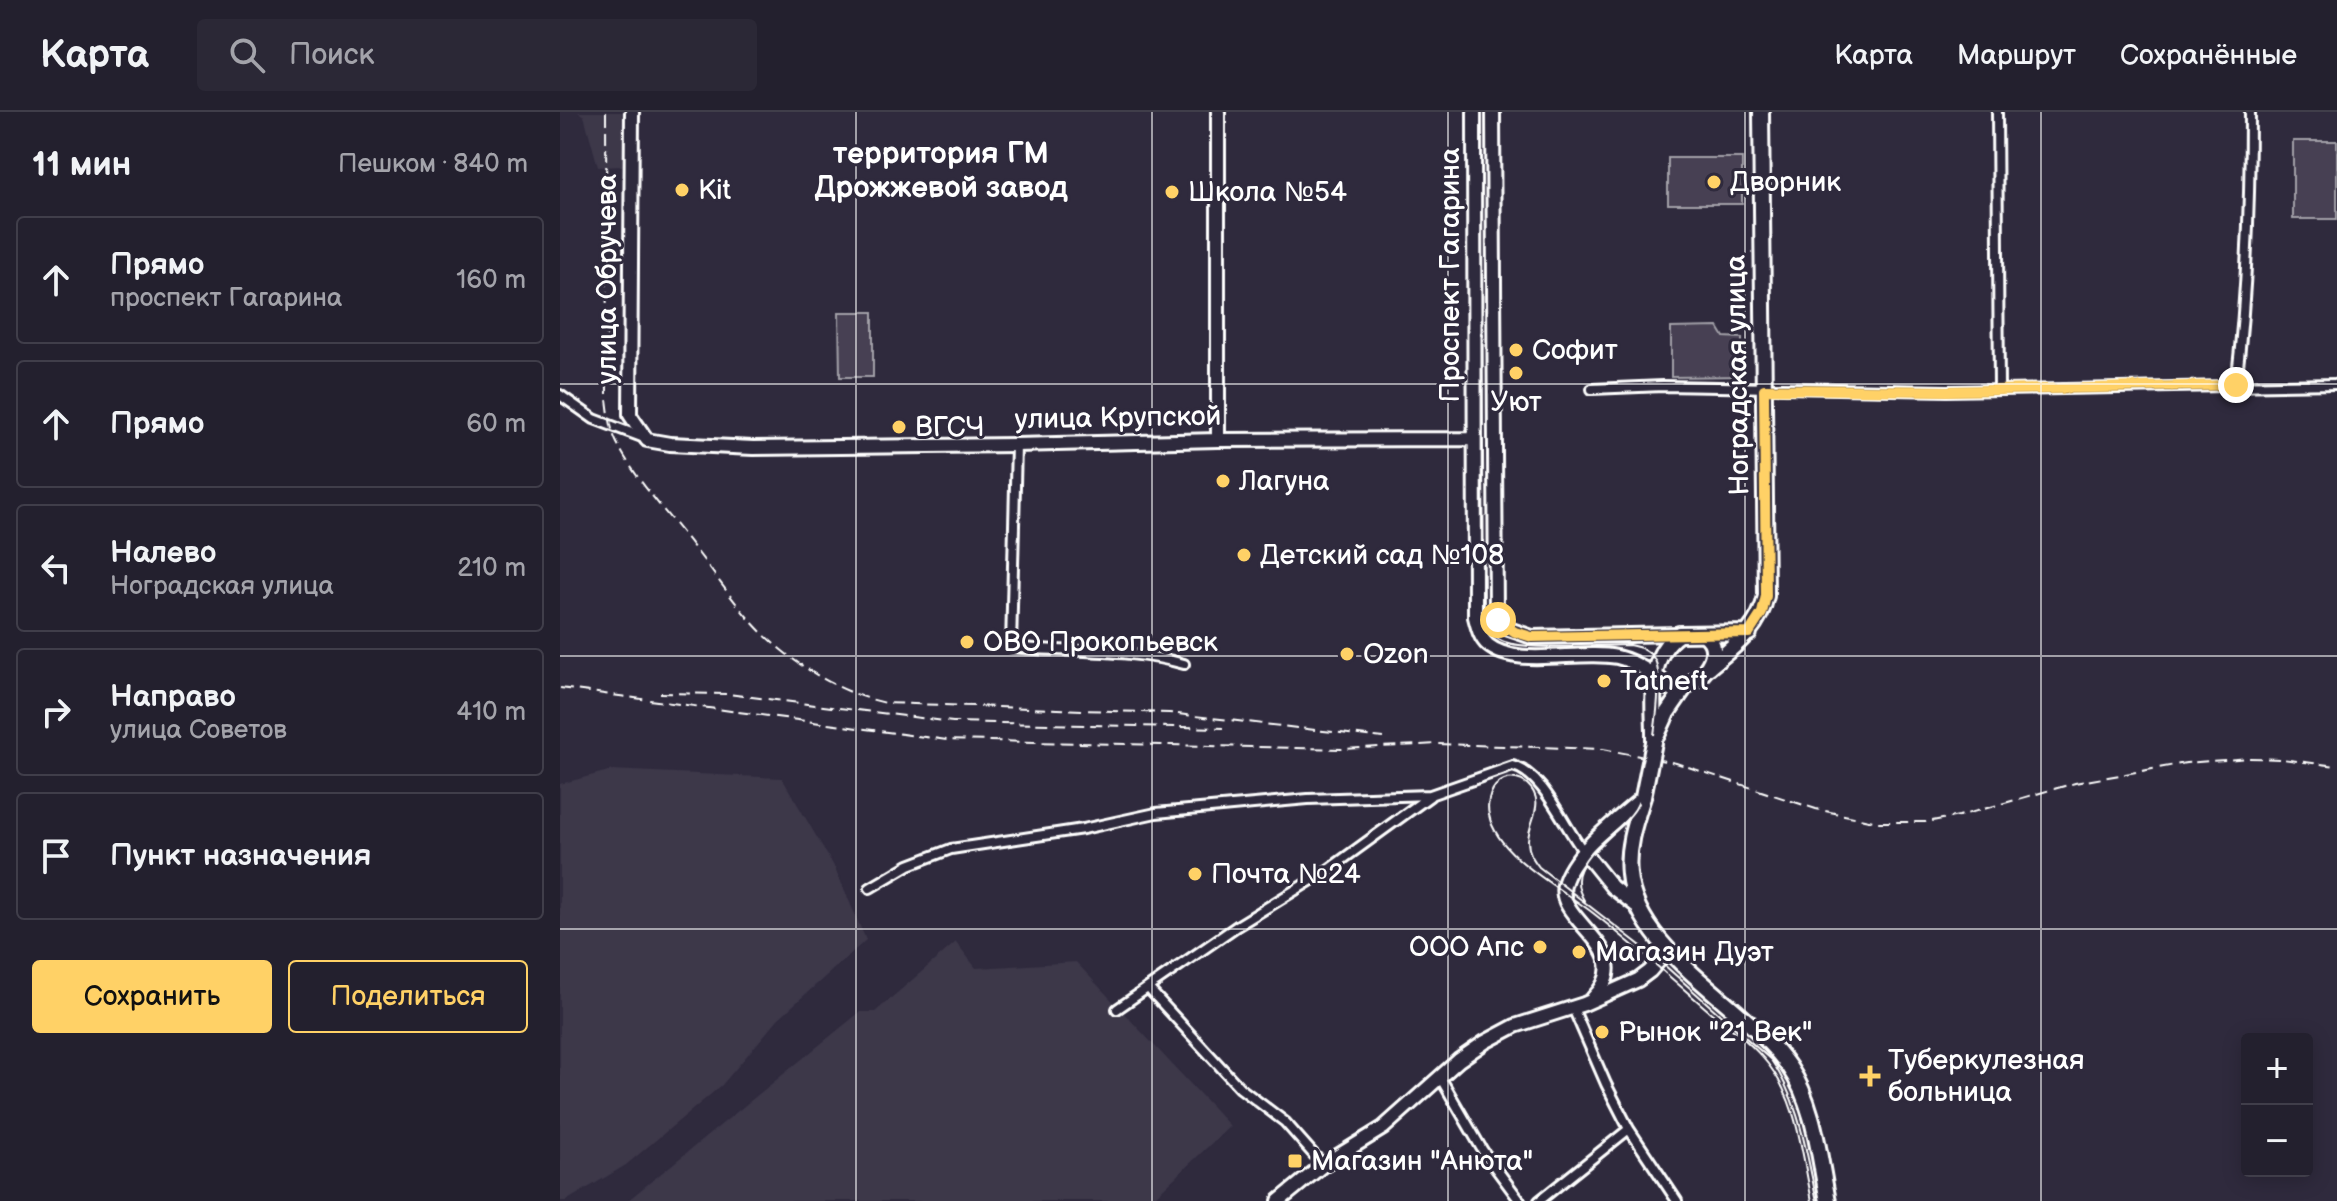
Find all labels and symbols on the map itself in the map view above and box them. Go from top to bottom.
district label: территория ГМ Дрожжевой завод [814,136,1068,206]
street label: Проспект Гагарина [1434,147,1467,403]
place label: Дворник [1730,166,1841,199]
street label: улица Обручева [591,173,624,384]
marker: Дворник [1705,173,1723,191]
place label: Kit [698,174,732,207]
place label: Школа №54 [1188,176,1347,209]
marker: Kit [673,181,691,199]
marker: Школа №54 [1163,183,1181,201]
street label: Ноградская улица [1719,254,1757,496]
place label: Софит [1532,334,1618,367]
marker: Софит [1507,341,1525,359]
marker: Уют [1507,364,1525,382]
route end [2218,367,2254,403]
place label: Уют [1490,386,1542,419]
street label: улица Крупской [1014,400,1222,436]
place label: ВГСЧ [915,411,984,444]
marker: ВГСЧ [890,418,908,436]
place label: Лагуна [1238,465,1330,498]
marker: Лагуна [1214,472,1232,490]
place label: Детский сад №108 [1260,539,1504,572]
marker: Детский сад №108 [1235,546,1253,564]
route start [1480,602,1516,638]
place label: ОВО Прокопьевск [983,626,1218,659]
marker: ОВО Прокопьевск [958,633,976,651]
place label: Ozon [1363,638,1429,671]
marker: Ozon [1338,645,1356,663]
place label: Tatneft [1620,665,1708,698]
marker: Tatneft [1595,672,1613,690]
place label: Почта №24 [1211,858,1361,891]
marker: Почта №24 [1186,865,1204,883]
place label: ООО Апс [1409,931,1524,964]
place label: Магазин Дуэт [1595,936,1774,969]
marker: ООО Апс [1531,938,1549,956]
marker: Магазин Дуэт [1570,943,1588,961]
place label: Рынок "21 Век" [1618,1016,1812,1049]
marker: Рынок "21 Век" [1593,1023,1611,1041]
place label: Туберкулезная больница [1888,1044,2085,1109]
marker: Туберкулезная больница [1859,1065,1881,1087]
place label: Магазин "Анюта" [1311,1145,1533,1178]
marker: Магазин "Анюта" [1286,1152,1304,1170]

